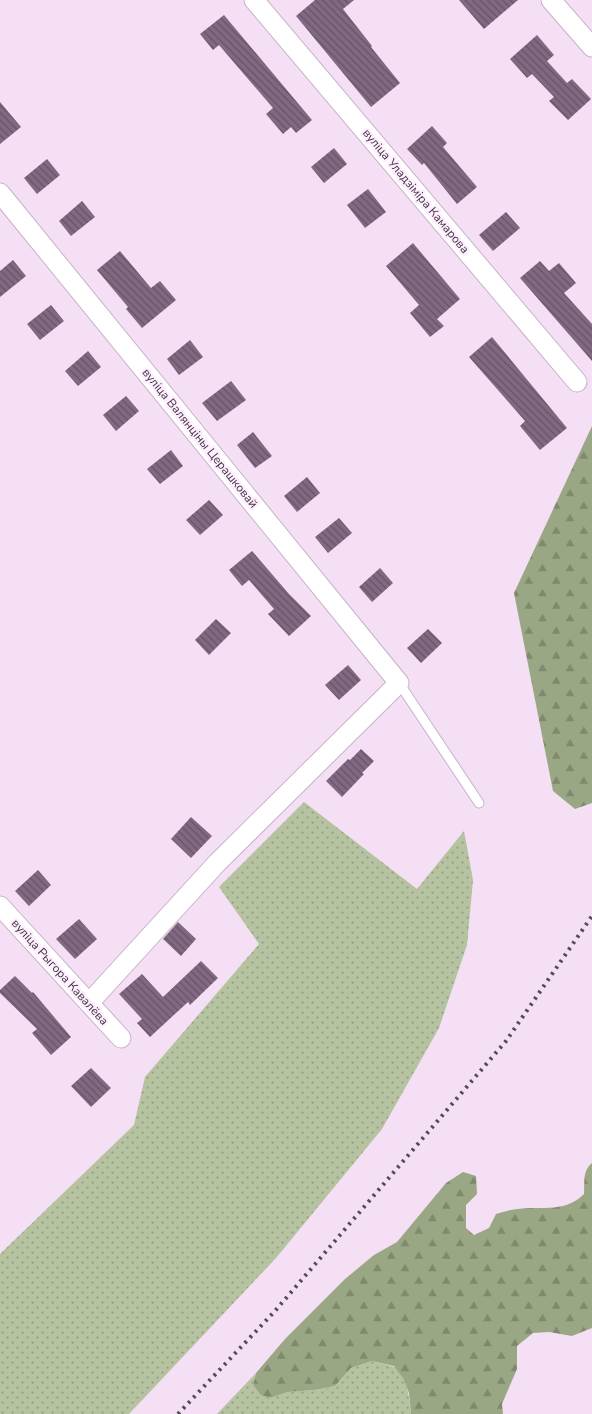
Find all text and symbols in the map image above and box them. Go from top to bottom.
street label: вуліца Уладзіміра Камарова [359,125,473,257]
street label: вуліца Валянціны Церашковай [139,365,261,511]
street label: вуліца Рыгора Кавалёва [8,916,112,1028]

